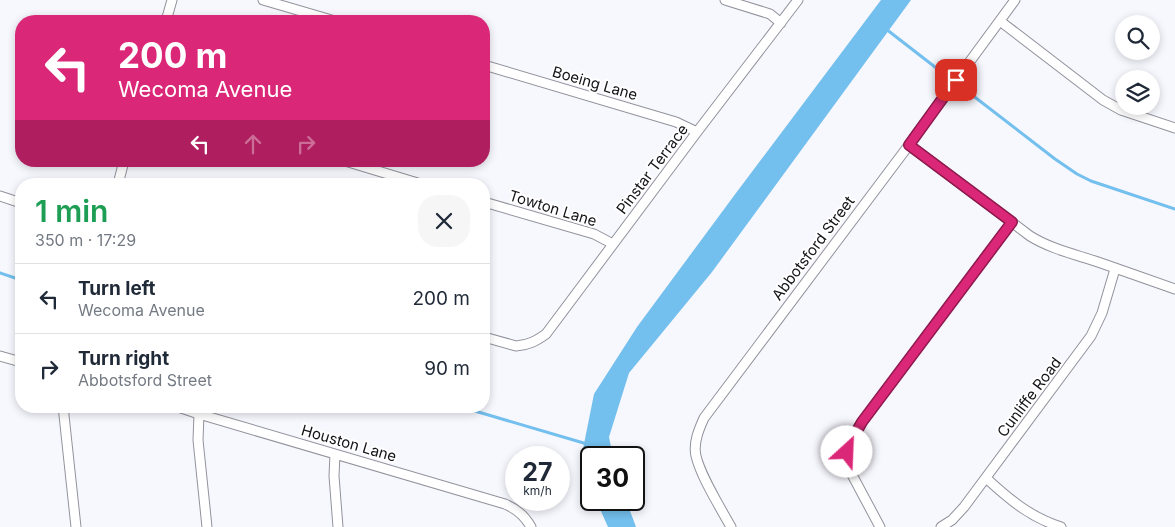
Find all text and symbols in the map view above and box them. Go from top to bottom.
map controls [1115,15,1160,115]
button: search [1115,15,1160,60]
text: 200 m [118,34,227,76]
icon: left [35,35,100,100]
pin [935,59,977,101]
street label: Boeing Lane [550,62,640,104]
icon: arrive [942,66,970,94]
button: layers [1115,70,1160,115]
text: Wecoma Avenue [118,76,292,102]
street label: Pinstar Terrace [612,120,692,218]
icon: left [186,130,214,158]
icon: ahead [239,130,267,158]
icon: right [292,130,320,158]
street label: Towton Lane [507,186,599,230]
street label: Abbotsford Street [768,192,858,304]
text: 1 min [35,193,108,229]
button: close [418,195,470,247]
text: 350 m · 17:29 [35,230,136,250]
text: Turn left [78,277,156,300]
icon: left [35,285,63,313]
text: 200 m [412,287,470,310]
text: Wecoma Avenue [78,300,205,320]
text: Turn right [78,347,169,370]
street label: Cunliffe Road [993,353,1065,441]
icon: right [35,355,63,383]
text: 90 m [424,357,470,380]
text: Abbotsford Street [78,370,212,390]
street label: Houston Lane [299,420,399,466]
position arrow [820,425,872,477]
speed limit sign: 30 [580,446,645,511]
text: 27 [522,457,553,487]
text: km/h [523,483,552,498]

